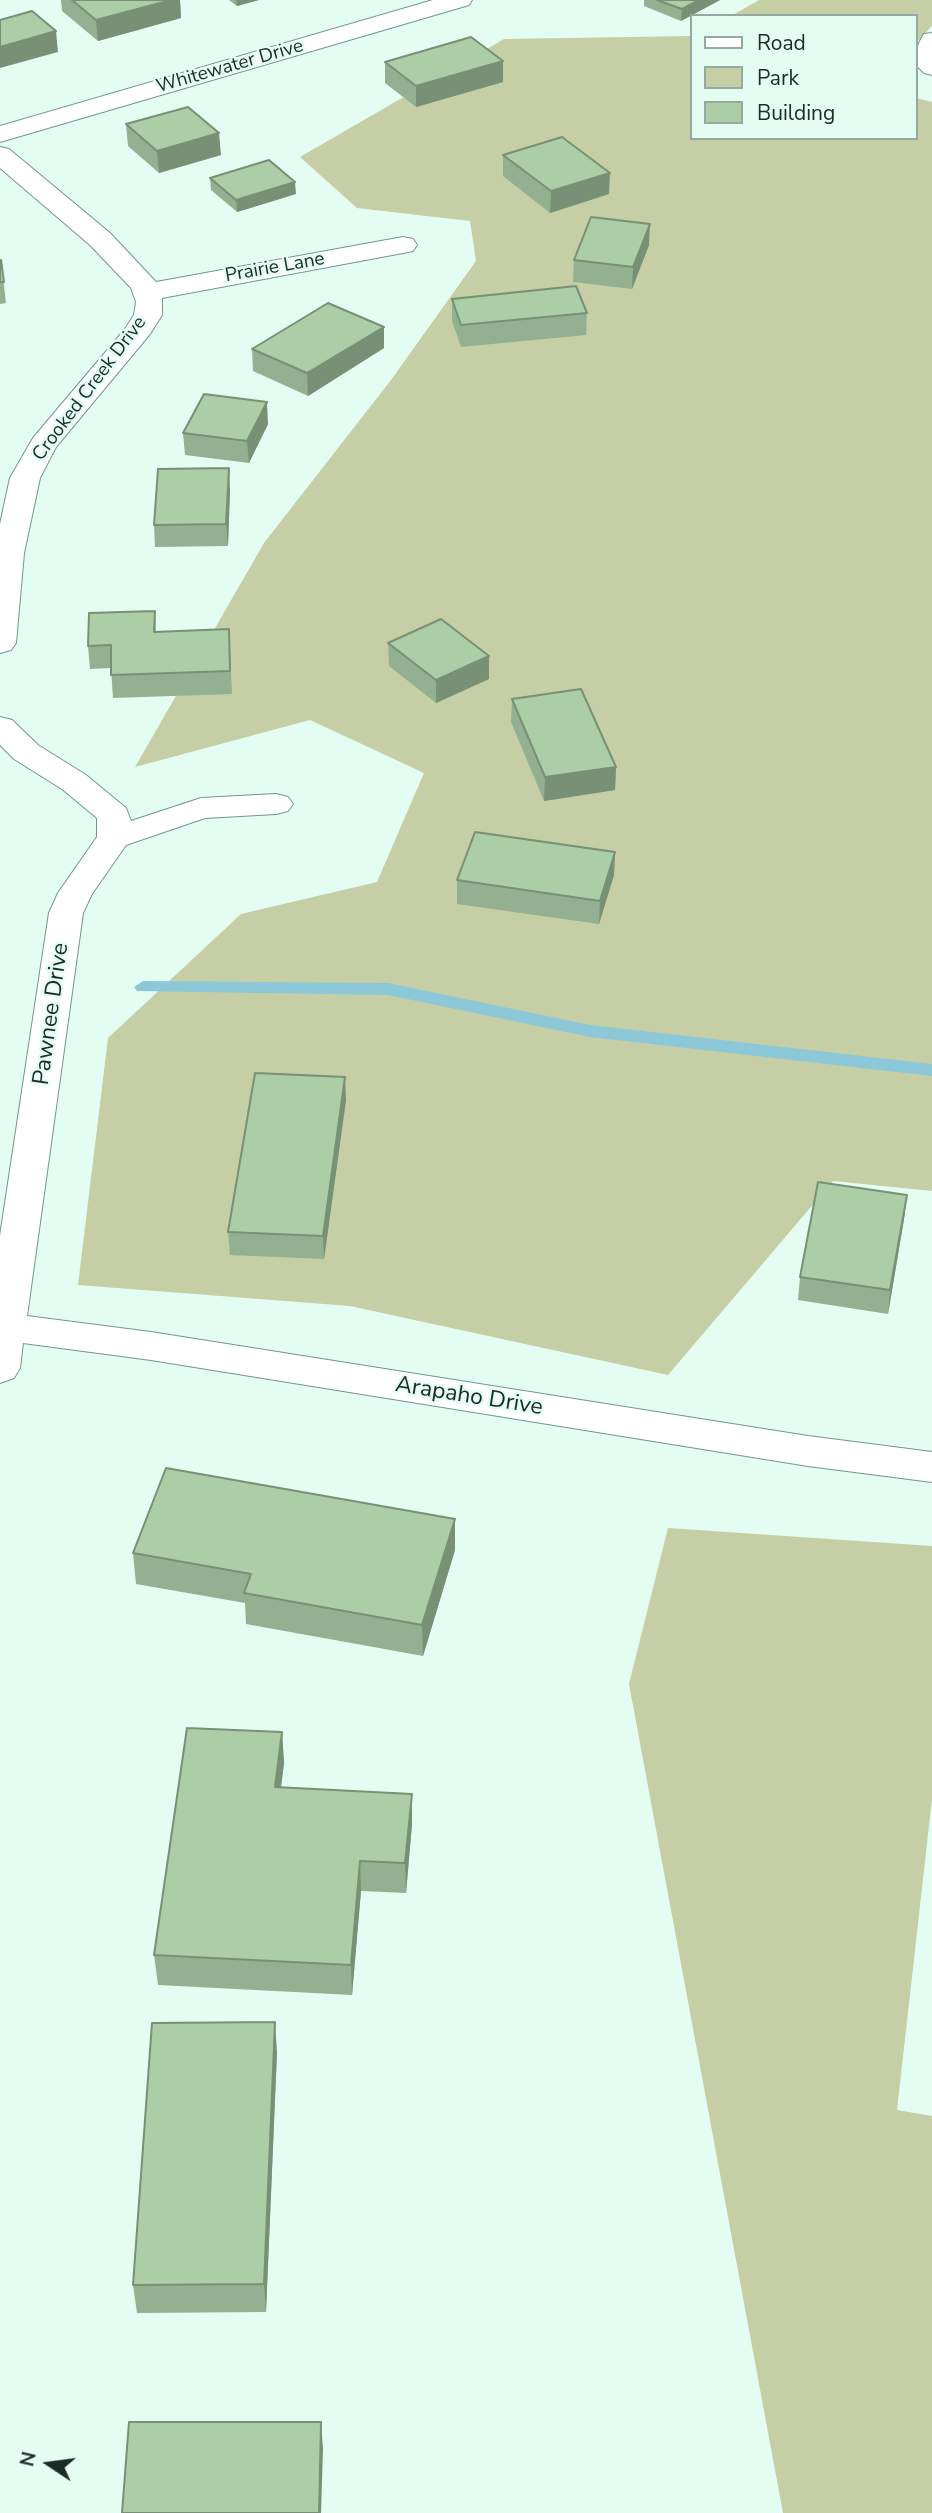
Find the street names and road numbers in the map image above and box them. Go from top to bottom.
street label: Whitewater Drive [154,35,306,99]
street label: Prairie Lane [224,248,326,288]
street label: Crooked Creek Drive [28,312,152,466]
street label: Pawnee Drive [28,941,76,1087]
street label: Arapaho Drive [393,1372,545,1422]

